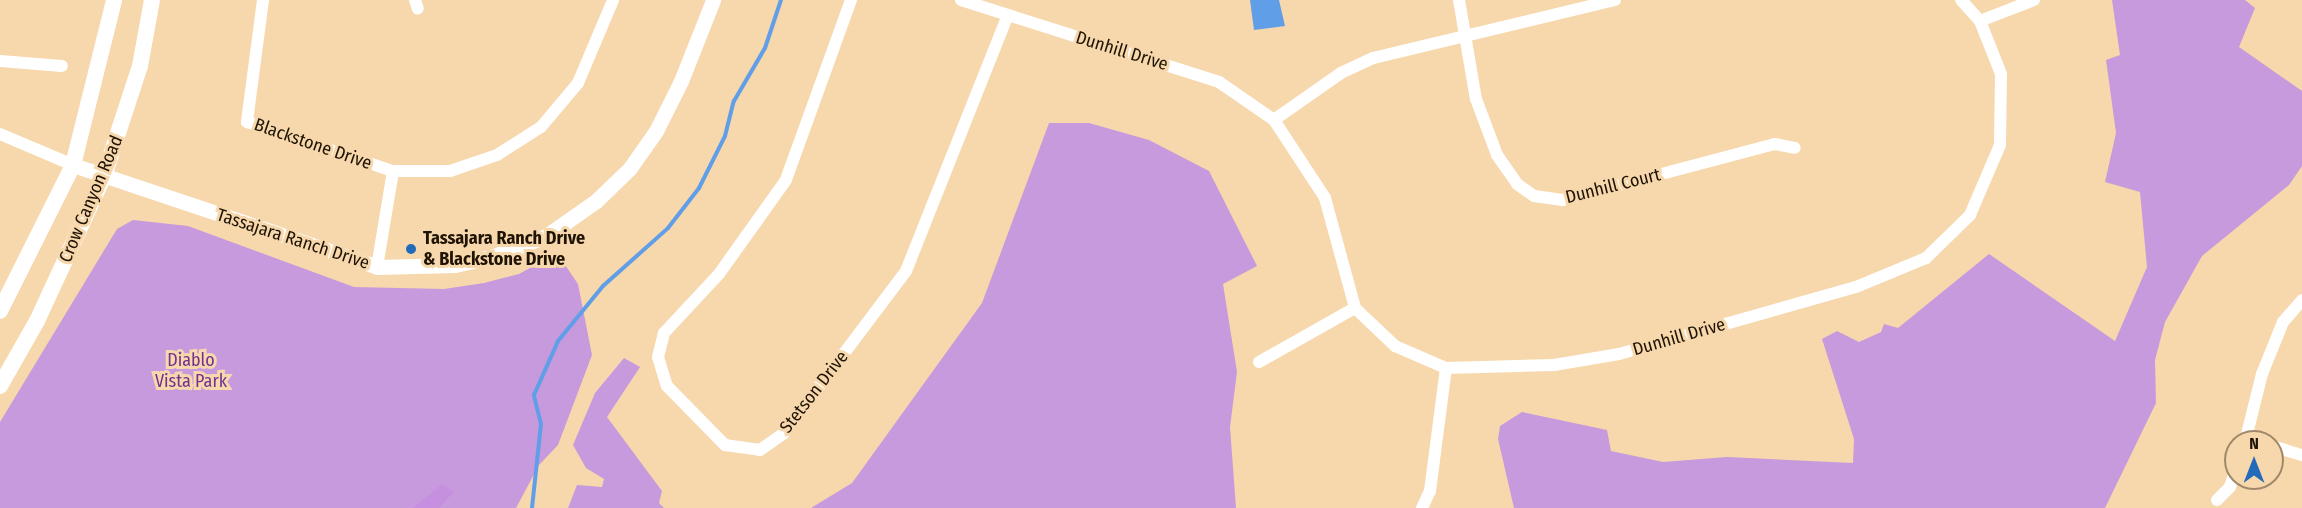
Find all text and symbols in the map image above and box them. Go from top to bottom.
street label: Dunhill Drive [1073,27,1171,75]
street label: Blackstone Drive [251,114,375,174]
street label: Crow Canyon Road [55,132,127,266]
street label: Dunhill Court [1563,164,1663,208]
street label: Tassajara Ranch Drive [214,204,372,274]
place label: Tassajara Ranch Drive & Blackstone Drive [423,228,585,270]
marker: Tassajara Ranch Drive & Blackstone Drive [404,242,418,256]
street label: Dunhill Drive [1630,313,1728,361]
street label: Stetson Drive [775,347,853,437]
park label: Diablo Vista Park [155,350,227,392]
north arrow [2224,430,2284,490]
text: N [2249,434,2259,453]

